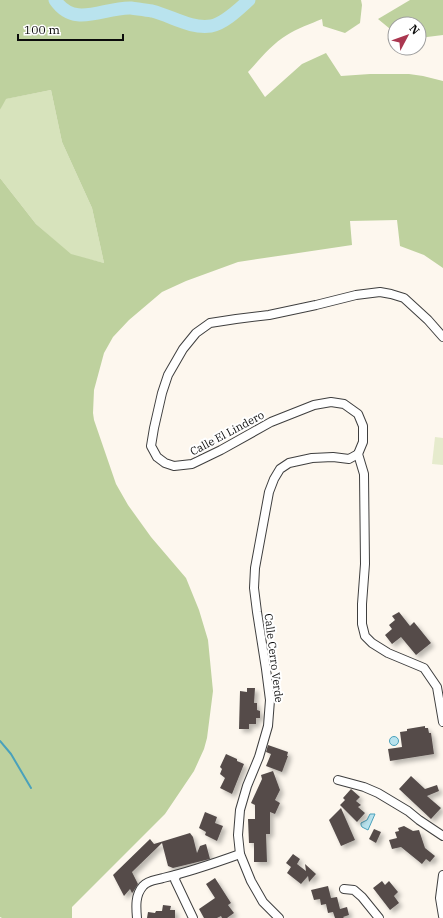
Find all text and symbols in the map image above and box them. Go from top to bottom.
scale bar [18,16,123,42]
north arrow [387,16,427,56]
text: 100 m [24,22,60,37]
text: N [406,22,423,38]
street label: Calle El Lindero [188,408,266,458]
street label: Calle Cerro Verde [262,613,286,703]

